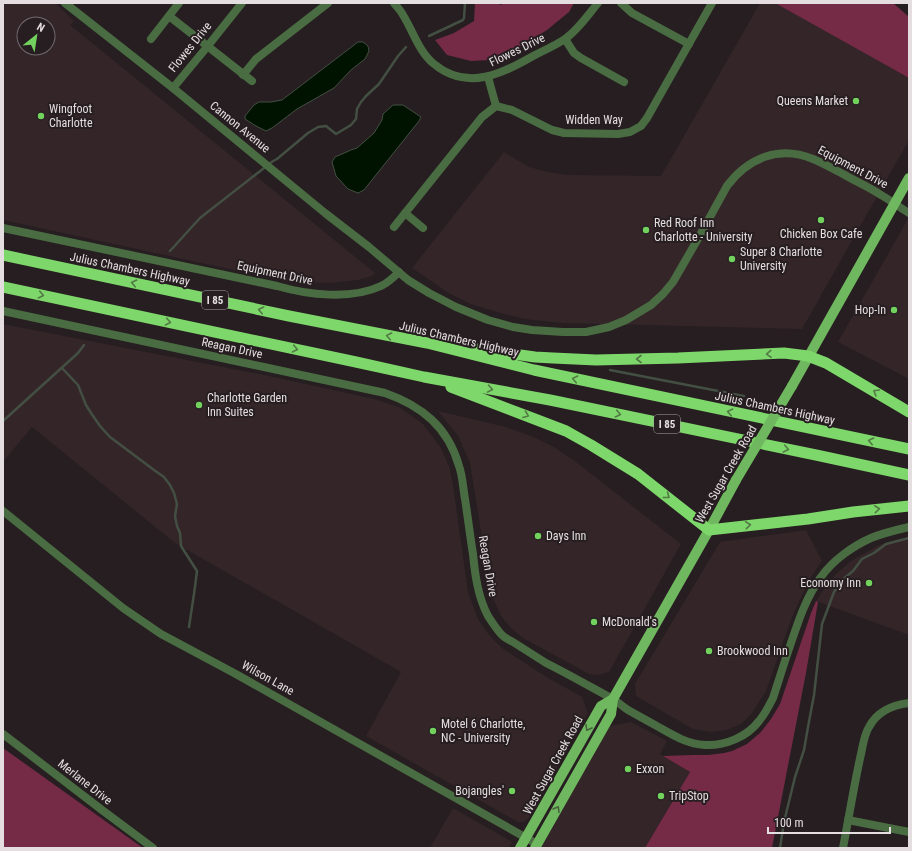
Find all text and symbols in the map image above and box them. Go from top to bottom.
north arrow [16,16,56,56]
street label: Flowes Drive [166,19,215,75]
text: N [35,20,47,35]
street label: Flowes Drive [487,30,547,69]
place label: Queens Market [777,94,848,108]
marker: Queens Market [851,96,861,106]
street label: Cannon Avenue [207,98,273,156]
place label: Wingfoot Charlotte [49,102,93,130]
marker: Wingfoot Charlotte [36,111,46,121]
street label: Widden Way [565,113,623,127]
street label: Equipment Drive [816,143,891,191]
marker: Chicken Box Cafe [816,215,826,225]
place label: Red Roof Inn Charlotte - University [654,216,752,244]
marker: Red Roof Inn Charlotte - University [641,225,651,235]
place label: Chicken Box Cafe [780,227,863,241]
place label: Super 8 Charlotte University [740,245,823,273]
street label: Julius Chambers Highway [69,249,191,289]
marker: Super 8 Charlotte University [727,254,737,264]
street label: Equipment Drive [236,258,314,288]
one-way arrow [131,279,137,287]
one-way arrow [38,291,44,299]
road number: I 85 [202,291,228,309]
place label: Hop-In [855,303,886,317]
marker: Hop-In [889,305,899,315]
one-way arrow [258,306,265,314]
one-way arrow [165,318,171,326]
street label: Julius Chambers Highway [398,318,520,360]
one-way arrow [386,332,392,340]
street label: Reagan Drive [200,335,264,361]
one-way arrow [292,345,299,353]
one-way arrow [766,349,772,358]
one-way arrow [636,355,642,363]
one-way arrow [572,375,579,383]
one-way arrow [487,384,493,393]
street label: Julius Chambers Highway [714,388,836,428]
one-way arrow [873,389,880,396]
place label: Charlotte Garden Inn Suites [207,391,287,419]
marker: Charlotte Garden Inn Suites [194,400,204,410]
one-way arrow [727,408,733,416]
one-way arrow [615,410,621,418]
one-way arrow [523,411,530,419]
road number: I 85 [654,415,680,433]
street label: West Sugar Creek Road [692,423,760,525]
one-way arrow [868,438,874,446]
one-way arrow [783,444,789,453]
one-way arrow [662,492,669,499]
one-way arrow [874,505,880,514]
one-way arrow [745,521,751,530]
place label: Days Inn [546,529,587,543]
marker: Days Inn [533,531,543,541]
street label: Reagan Drive [476,534,500,598]
place label: Economy Inn [800,576,861,590]
marker: Economy Inn [864,578,874,588]
place label: McDonald's [602,615,657,629]
marker: McDonald's [589,617,599,627]
place label: Brookwood Inn [717,644,788,658]
marker: Brookwood Inn [704,646,714,656]
street label: Wilson Lane [239,658,297,698]
street label: West Sugar Creek Road [520,713,586,817]
place label: Motel 6 Charlotte, NC - University [441,717,525,745]
one-way arrow [586,724,593,731]
marker: Motel 6 Charlotte, NC - University [428,726,438,736]
street label: Merlane Drive [55,756,115,808]
place label: Exxon [636,762,664,776]
marker: Exxon [623,764,633,774]
place label: Bojangles' [455,784,504,798]
marker: Bojangles' [507,786,517,796]
place label: TripStop [669,789,709,803]
marker: TripStop [656,791,666,801]
one-way arrow [553,806,560,814]
scale bar [768,809,890,835]
text: 100 m [774,816,804,830]

